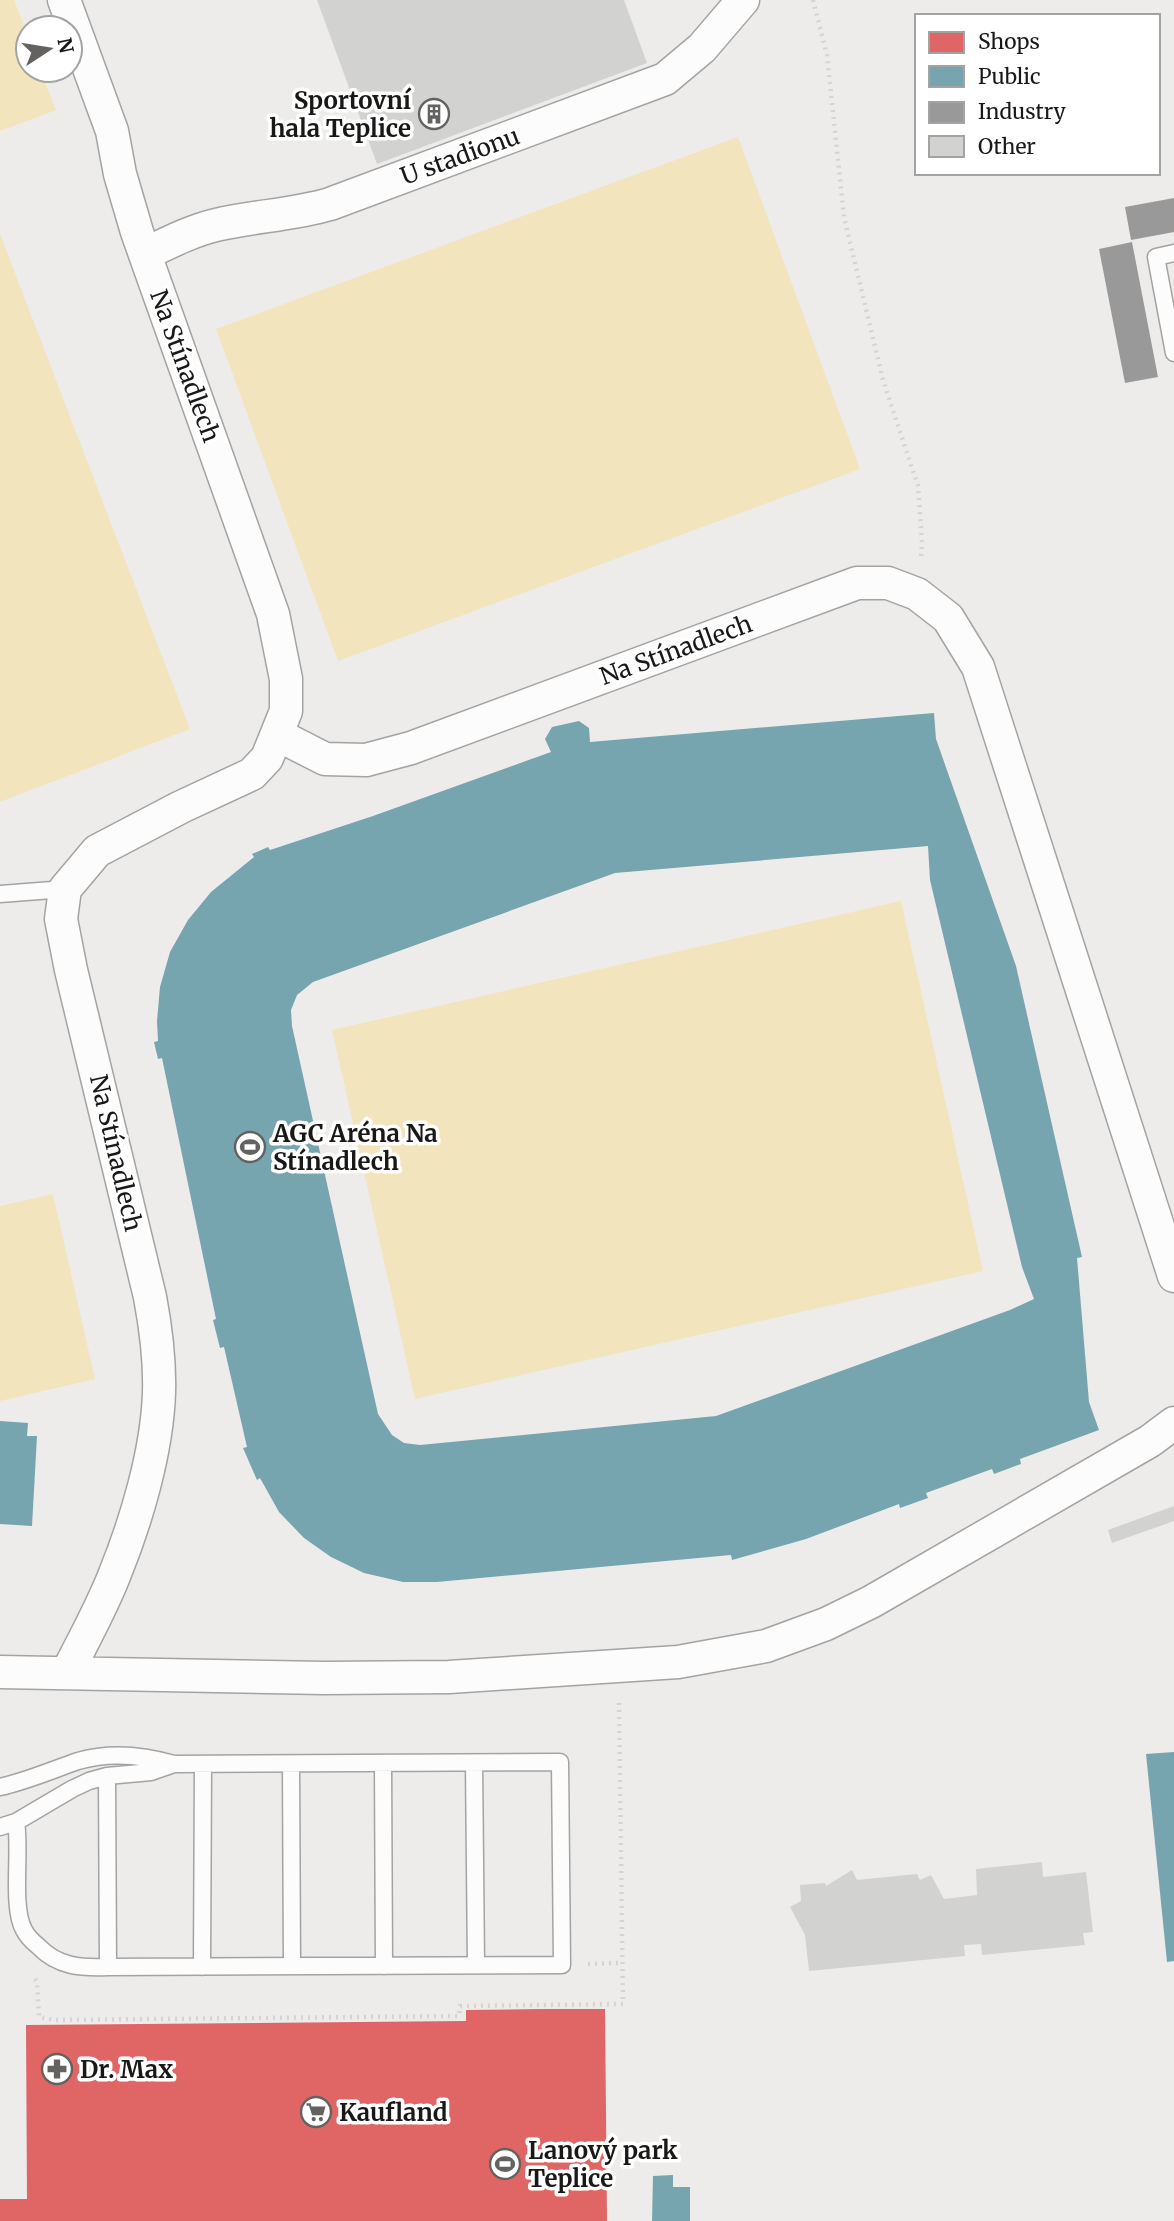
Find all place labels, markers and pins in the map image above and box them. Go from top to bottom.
place label: Sportovní hala Teplice [269,85,412,144]
building icon: Sportovní hala Teplice [417,97,451,131]
place label: AGC Aréna Na Stínadlech [272,1118,438,1177]
sports icon: AGC Aréna Na Stínadlech [233,1130,267,1164]
pharmacy icon: Dr. Max [40,2052,74,2086]
place label: Dr. Max [80,2054,173,2085]
supermarket icon: Kaufland [299,2095,333,2129]
place label: Kaufland [339,2097,448,2128]
place label: Lanový park Teplice [528,2135,678,2194]
sports icon: Lanový park Teplice [488,2147,522,2181]

